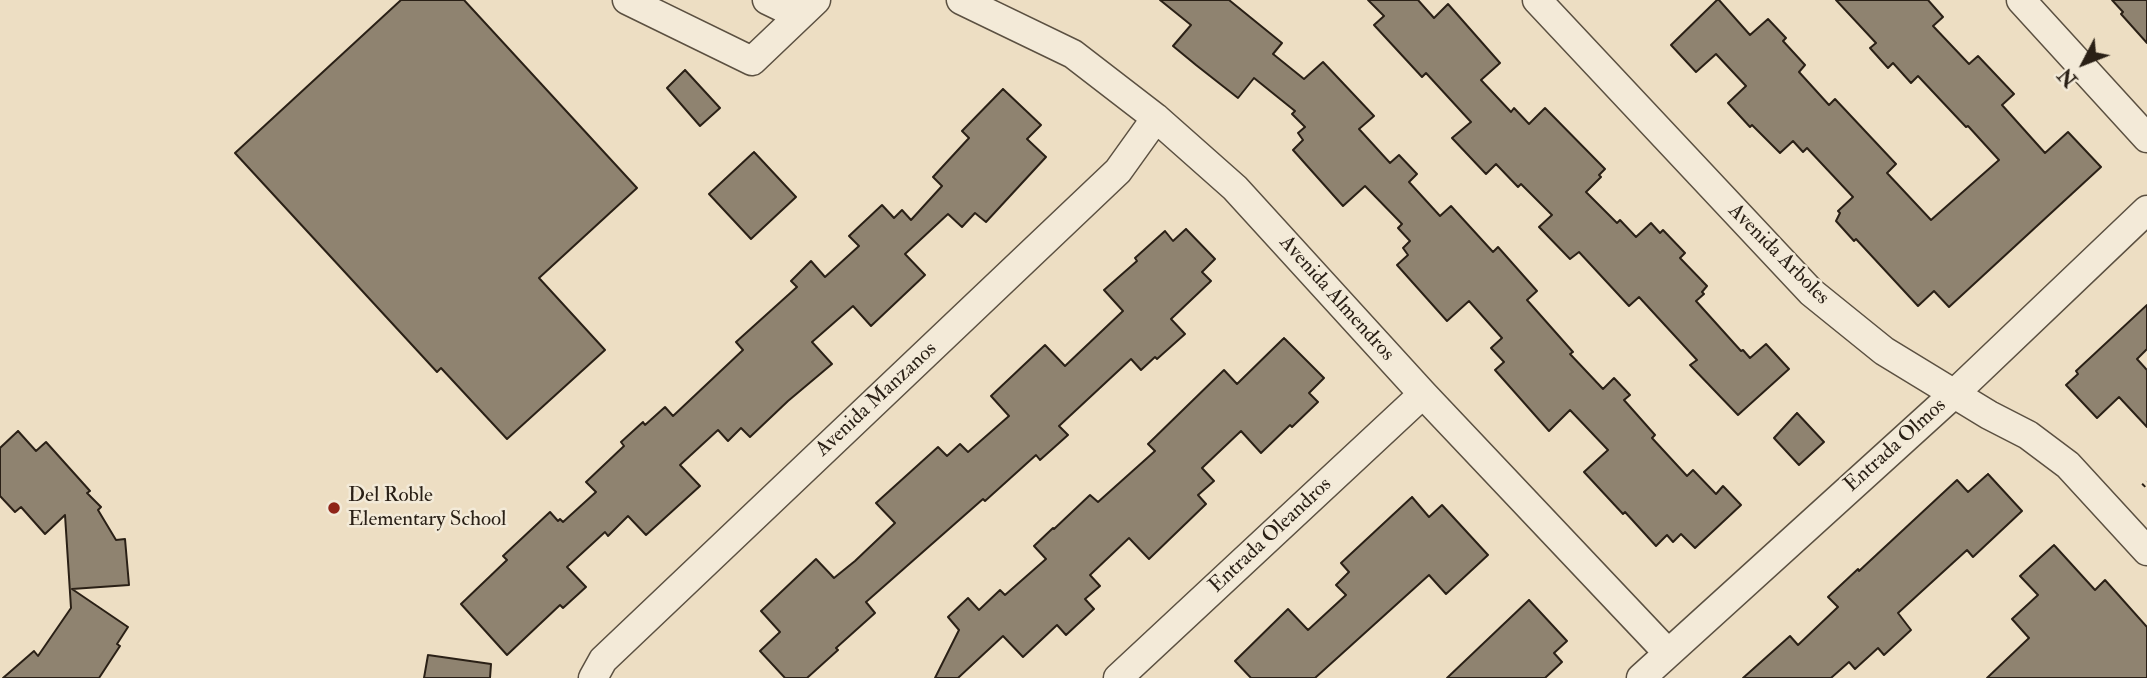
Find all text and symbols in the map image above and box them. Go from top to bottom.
north arrow [2049,28,2119,98]
text: N [2054,63,2083,91]
street label: Avenida Arboles [1722,199,1834,311]
street label: Avenida Almendros [1273,231,1399,367]
street label: Avenida Manzanos [811,337,943,463]
street label: Entrada Olmos [1840,394,1952,498]
street label: Entrada Oleandros [1205,473,1337,599]
place label: Del Roble Elementary School [348,483,506,533]
marker: Del Roble Elementary School [326,500,342,516]

